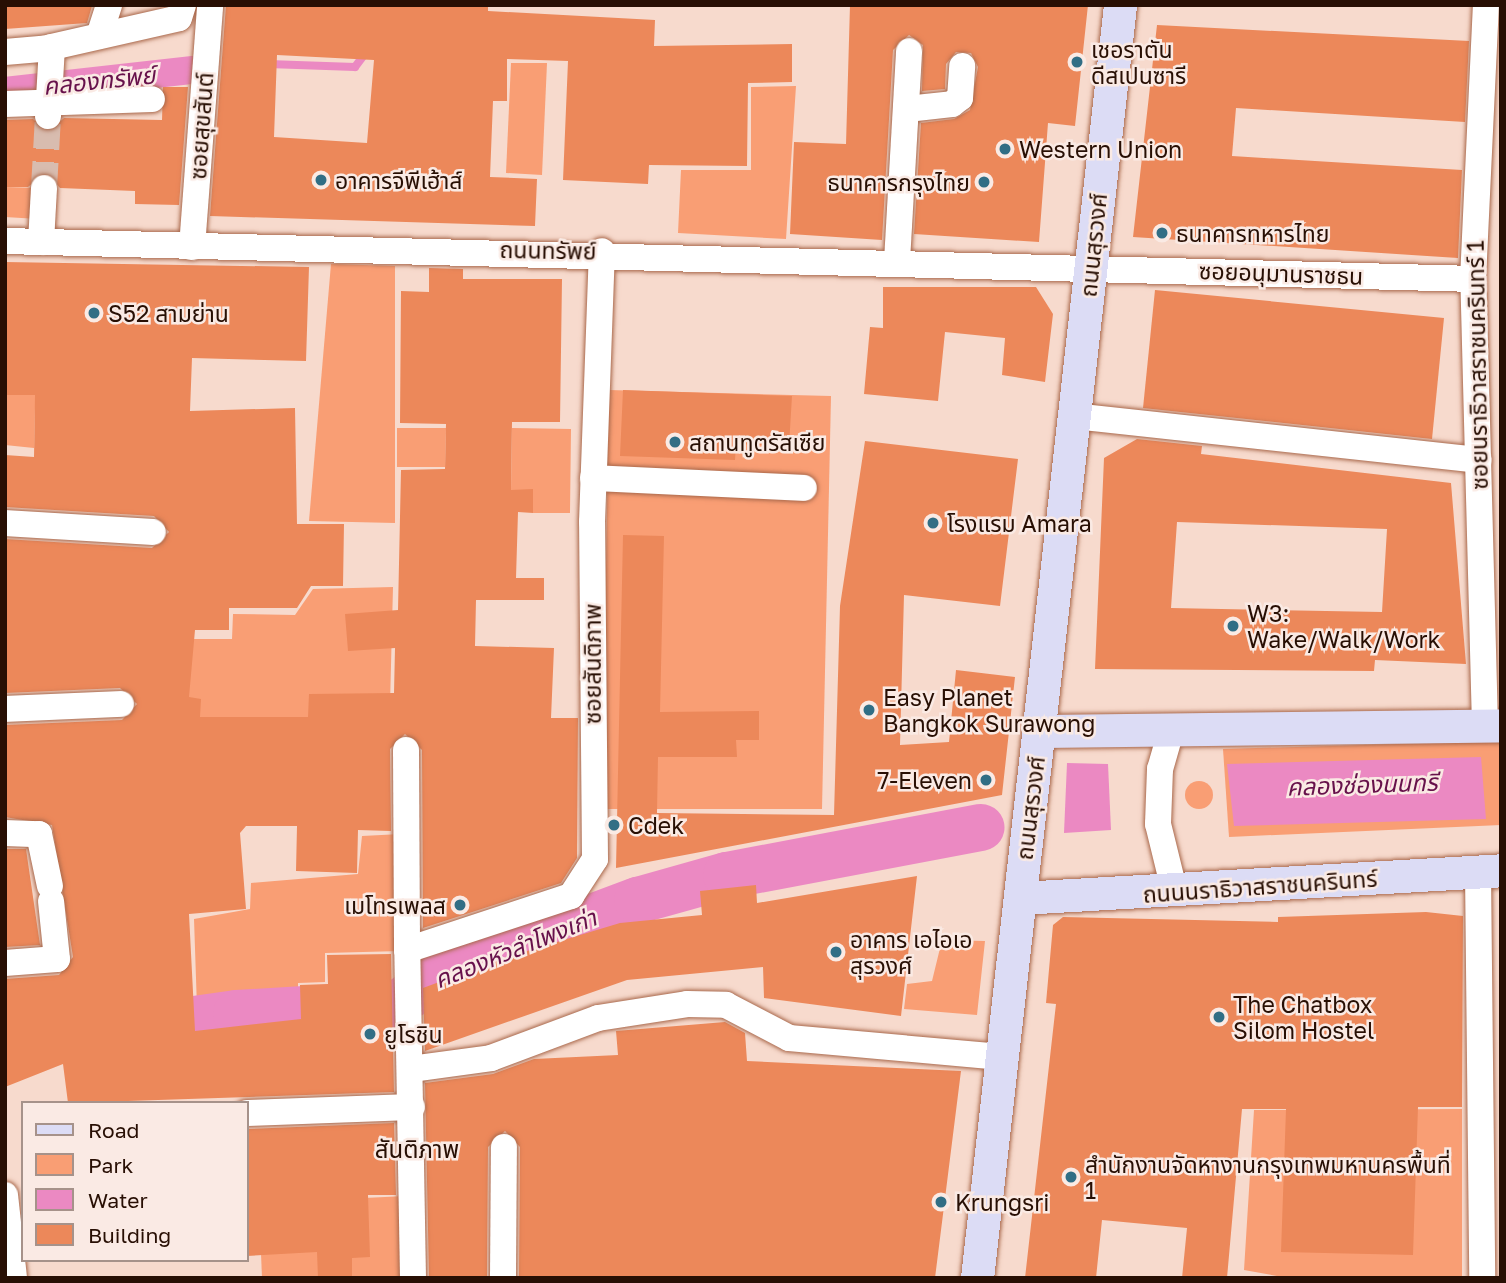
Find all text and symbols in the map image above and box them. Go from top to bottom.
place label: เชอราตัน ดีสเปนซารี [1091,35,1186,89]
marker: เชอราตัน ดีสเปนซารี [1069,54,1085,70]
water label: คลองทรัพย์ [42,60,156,100]
street label: ซอยสุขสันต์ [183,72,219,180]
place label: Western Union [1019,135,1182,163]
marker: Western Union [997,141,1013,157]
place label: อาคารจีพีเฮ้าส์ [335,166,462,194]
place label: ธนาคารกรุงไทย [827,168,970,196]
marker: อาคารจีพีเฮ้าส์ [313,172,329,188]
marker: ธนาคารกรุงไทย [976,174,992,190]
street label: ถนนสุรวงศ์ [1074,192,1112,298]
place label: ธนาคารทหารไทย [1176,219,1329,247]
marker: ธนาคารทหารไทย [1154,225,1170,241]
street label: ถนนทรัพย์ [499,235,597,265]
street label: ซอยนราธิวาสราชนครินทร์ 1 [1461,240,1493,490]
street label: ซอยอนุมานราชธน [1198,256,1364,290]
place label: S52 สามย่าน [108,299,229,327]
marker: S52 สามย่าน [86,305,102,321]
place label: สถานทูตรัสเซีย [689,428,825,456]
marker: สถานทูตรัสเซีย [667,434,683,450]
place label: โรงแรม Amara [947,509,1092,537]
marker: โรงแรม Amara [925,515,941,531]
place label: W3: Wake/Walk/Work [1247,599,1441,653]
street label: ซอยสันติภาพ [578,604,606,724]
marker: W3: Wake/Walk/Work [1225,618,1241,634]
place label: Easy Planet Bangkok Surawong [883,683,1095,737]
marker: Easy Planet Bangkok Surawong [861,702,877,718]
street label: ถนนสุรวงศ์ [1010,754,1050,862]
place label: 7-Eleven [877,766,972,794]
water label: คลองช่องนนทรี [1286,767,1438,801]
marker: 7-Eleven [978,772,994,788]
place label: Cdek [628,811,684,839]
marker: Cdek [606,817,622,833]
street label: ถนนนราธิวาสราชนครินทร์ [1142,864,1378,908]
place label: เมโทรเพลส [344,891,446,919]
marker: เมโทรเพลส [452,897,468,913]
water label: คลองหัวลำโพงเก่า [430,902,600,994]
place label: อาคาร เอไอเอ สุรวงศ์ [850,925,972,979]
marker: อาคาร เอไอเอ สุรวงศ์ [828,944,844,960]
place label: The Chatbox Silom Hostel [1233,990,1374,1044]
marker: The Chatbox Silom Hostel [1211,1009,1227,1025]
place label: ยูโรชิน [384,1020,442,1048]
marker: ยูโรชิน [362,1026,378,1042]
legend [21,1101,248,1262]
text: Road [88,1117,139,1143]
district label: สันติภาพ [375,1135,459,1163]
place label: สำนักงานจัดหางานกรุงเทพมหานครพื้นที่ 1 [1085,1150,1451,1204]
text: Park [88,1152,133,1178]
marker: สำนักงานจัดหางานกรุงเทพมหานครพื้นที่ 1 [1063,1169,1079,1185]
text: Water [88,1187,148,1213]
place label: Krungsri [955,1188,1049,1216]
marker: Krungsri [933,1194,949,1210]
text: Building [88,1222,171,1248]

